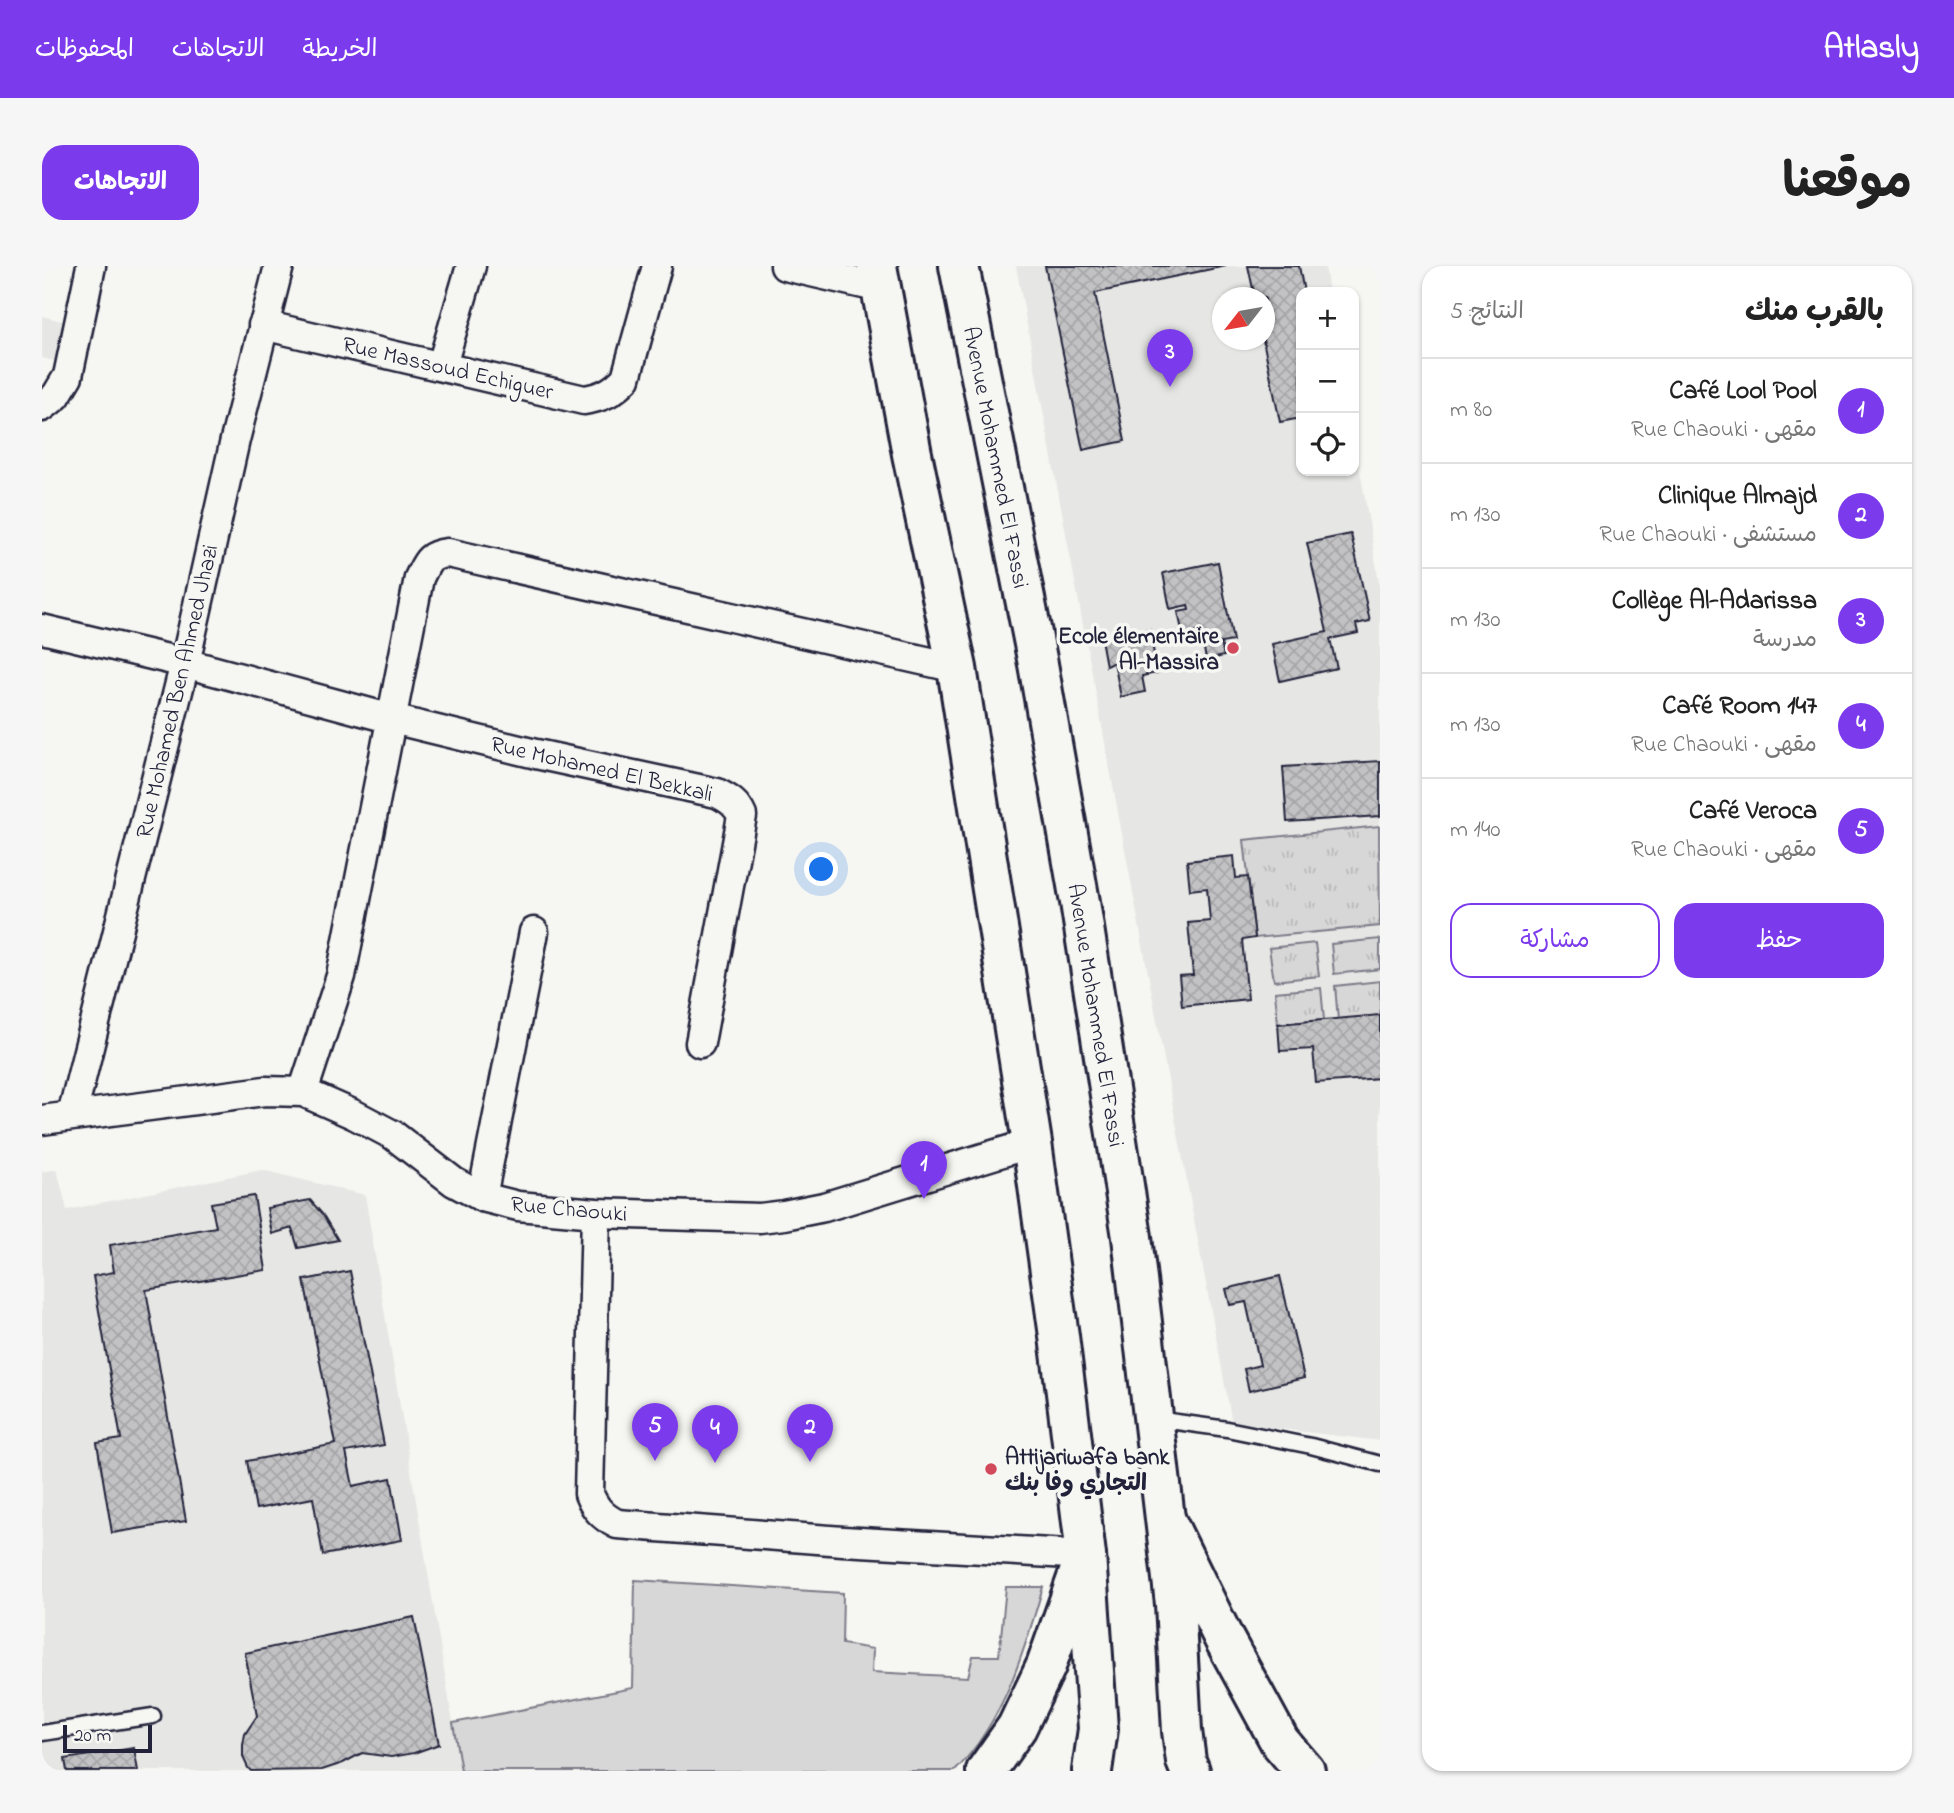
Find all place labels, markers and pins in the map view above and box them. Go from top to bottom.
pin: 3 [1147,329,1193,387]
place label: Ecole élementaire Al-Massira [1058,621,1220,680]
marker: Ecole élementaire Al-Massira [1225,640,1241,656]
pin: 1 [901,1141,947,1199]
pin: 5 [632,1403,678,1461]
pin: 2 [787,1404,833,1462]
pin: 4 [692,1405,738,1463]
place label: Attijariwafa bank التجاري وفا بنك [1005,1442,1170,1501]
marker: Attijariwafa bank التجاري وفا بنك [983,1461,999,1477]

